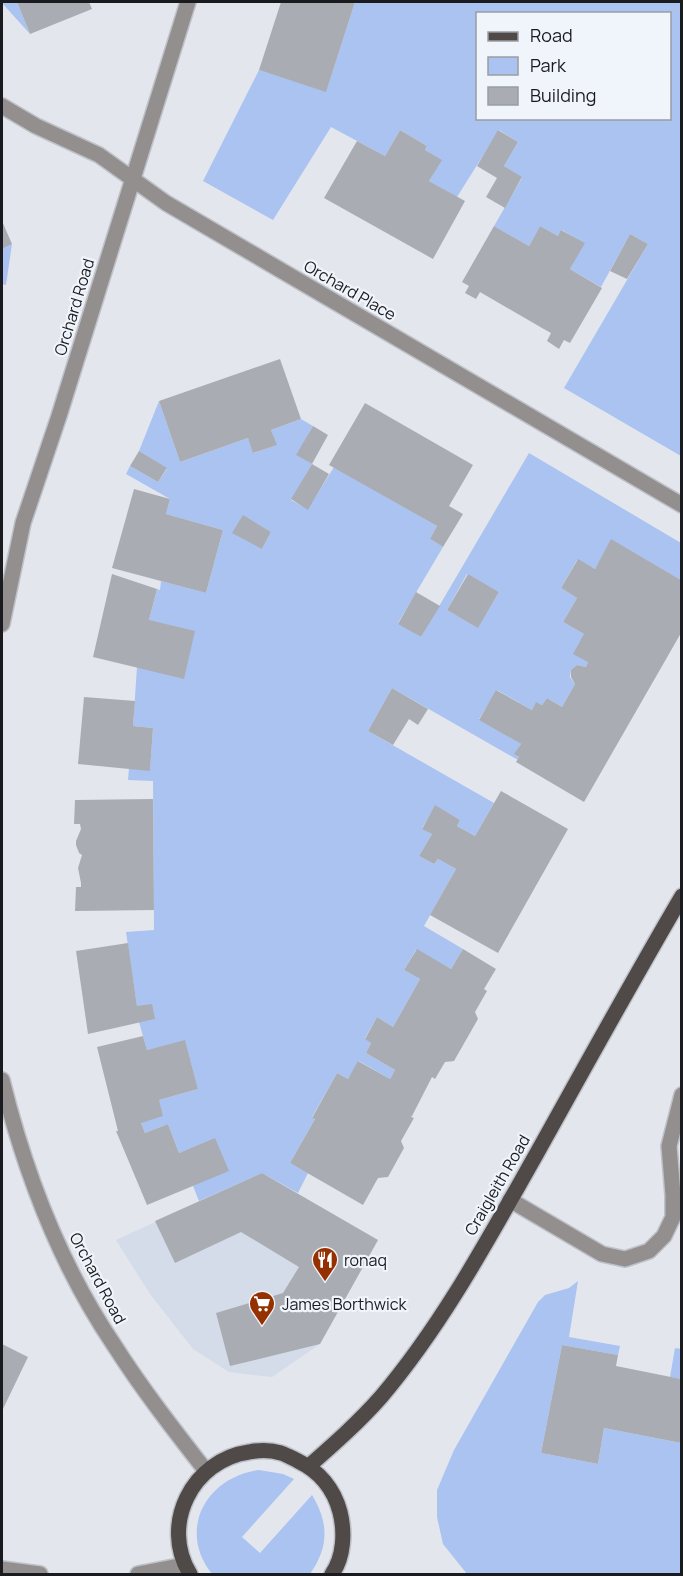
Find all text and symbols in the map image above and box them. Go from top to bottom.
legend [476,12,671,120]
text: Road [530,23,573,47]
text: Park [530,53,567,77]
text: Building [530,83,596,107]
street label: Orchard Place [300,255,400,325]
street label: Orchard Road [49,256,99,358]
street label: Craigleith Road [459,1131,535,1239]
street label: Orchard Road [65,1228,131,1328]
restaurant icon: ronaq [310,1245,340,1283]
place label: ronaq [344,1249,387,1271]
supermarket icon: James Borthwick [247,1289,277,1327]
place label: James Borthwick [282,1293,408,1315]

